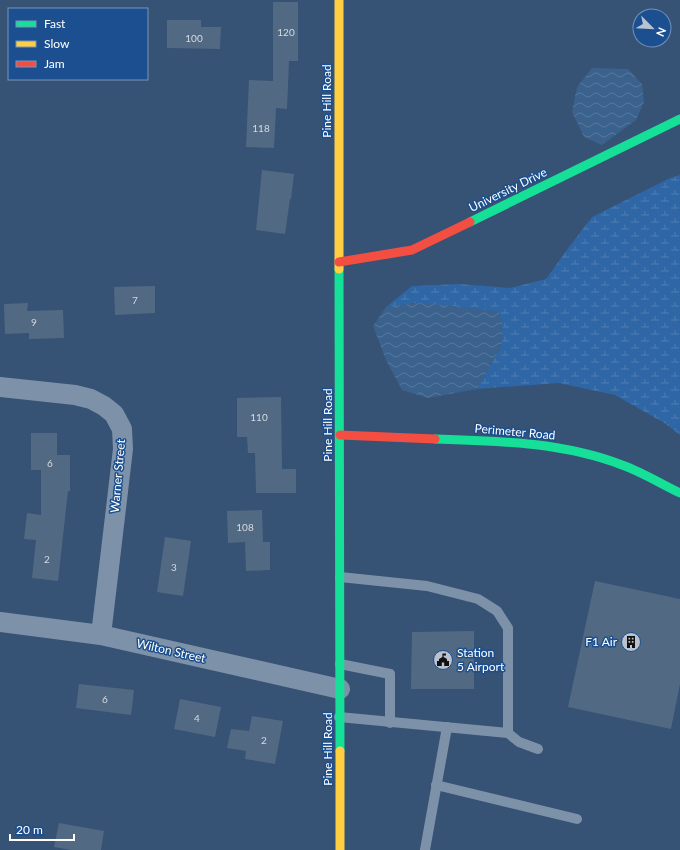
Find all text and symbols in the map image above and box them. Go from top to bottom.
legend [8,8,148,80]
north arrow [632,8,672,48]
text: Fast [44,16,66,31]
house number: 120 [277,26,295,38]
text: N [654,26,669,39]
house number: 100 [185,32,203,44]
text: Slow [44,36,70,51]
text: Jam [44,56,65,71]
street label: Pine Hill Road [319,64,334,138]
house number: 118 [252,122,270,134]
street label: University Drive [466,164,549,215]
house number: 7 [132,294,138,306]
house number: 9 [31,316,37,328]
street label: Pine Hill Road [320,388,335,462]
house number: 110 [250,411,268,423]
street label: Perimeter Road [474,420,556,443]
street label: Warner Street [107,438,128,513]
house number: 6 [47,457,53,469]
house number: 108 [236,521,254,533]
house number: 2 [44,553,50,565]
house number: 3 [171,561,177,573]
building icon: F1 Air [620,631,642,653]
place label: F1 Air [585,634,618,649]
street label: Wilton Street [135,635,208,666]
place label: Station 5 Airport [457,645,505,674]
public building icon: Station 5 Airport [432,649,454,671]
house number: 6 [102,693,108,705]
house number: 4 [194,712,200,724]
street label: Pine Hill Road [320,712,335,786]
house number: 2 [261,734,267,746]
scale bar [10,816,74,842]
text: 20 m [16,822,43,837]

